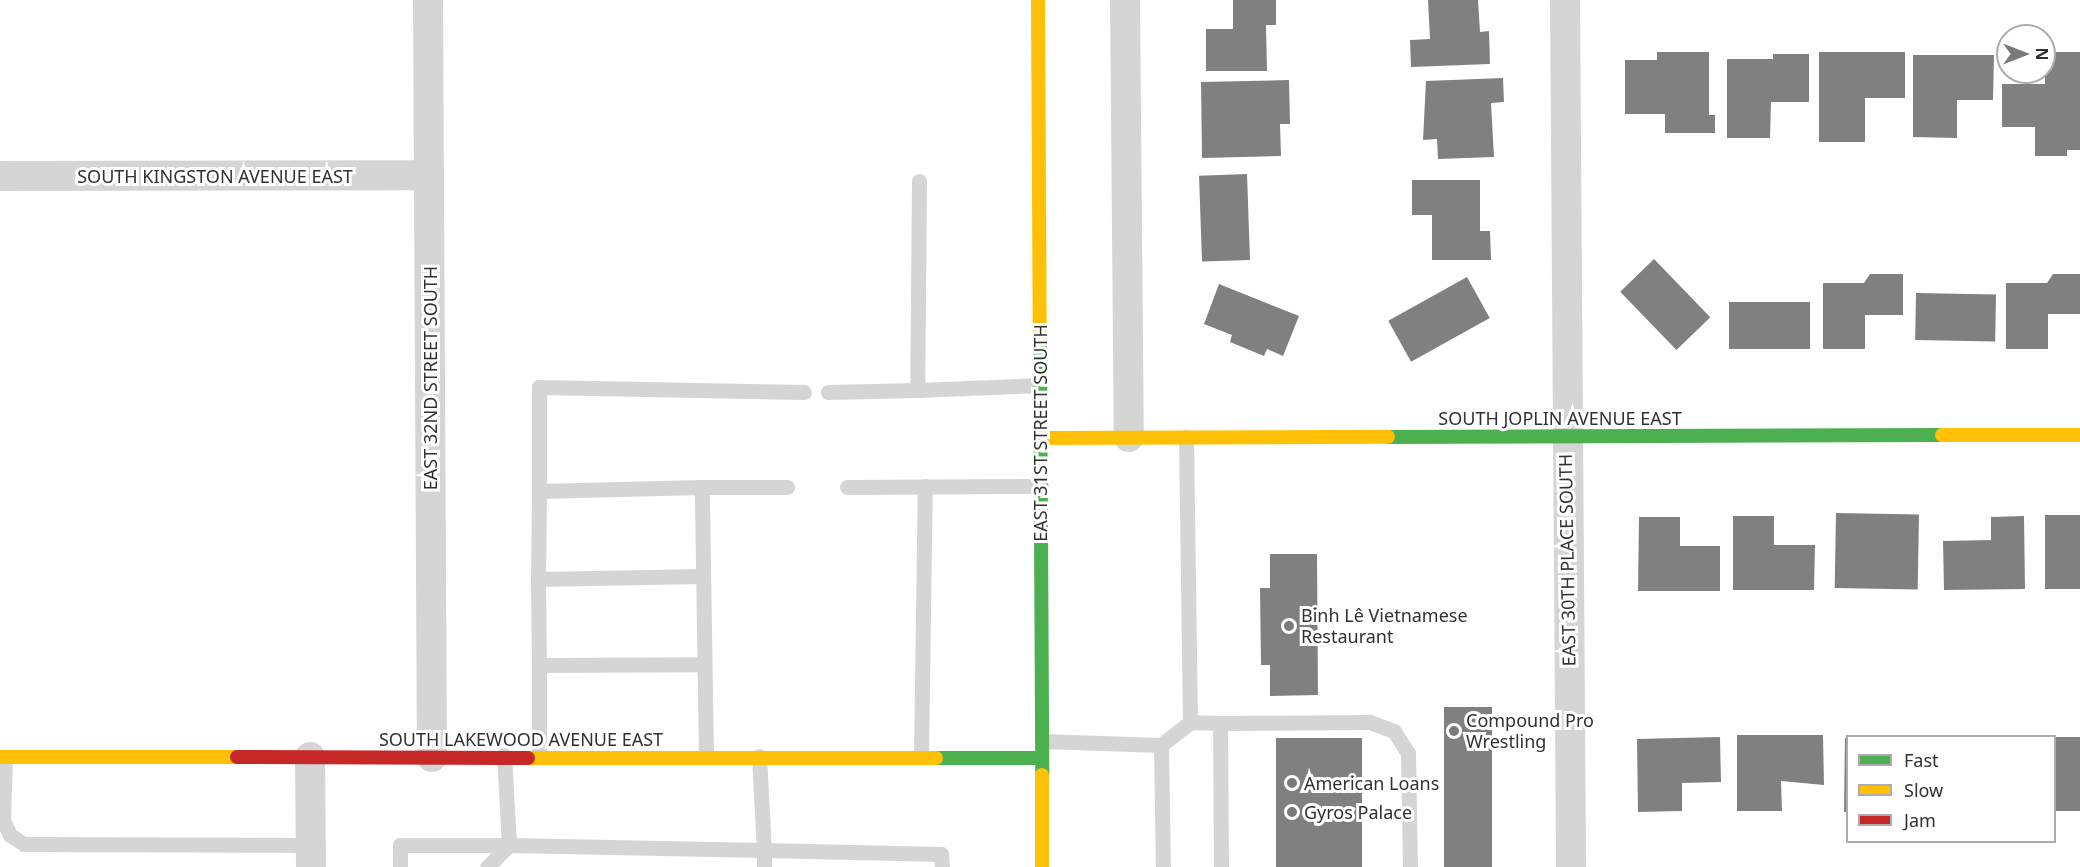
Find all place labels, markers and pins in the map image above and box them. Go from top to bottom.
place label: Binh Lê Vietnamese Restaurant [1301,605,1468,648]
marker: Binh Lê Vietnamese Restaurant [1282,619,1296,633]
place label: Compound Pro Wrestling [1466,710,1594,752]
marker: Compound Pro Wrestling [1447,724,1461,738]
place label: American Loans [1304,772,1439,794]
marker: American Loans [1285,776,1299,790]
place label: Gyros Palace [1304,801,1412,823]
marker: Gyros Palace [1285,805,1299,819]

